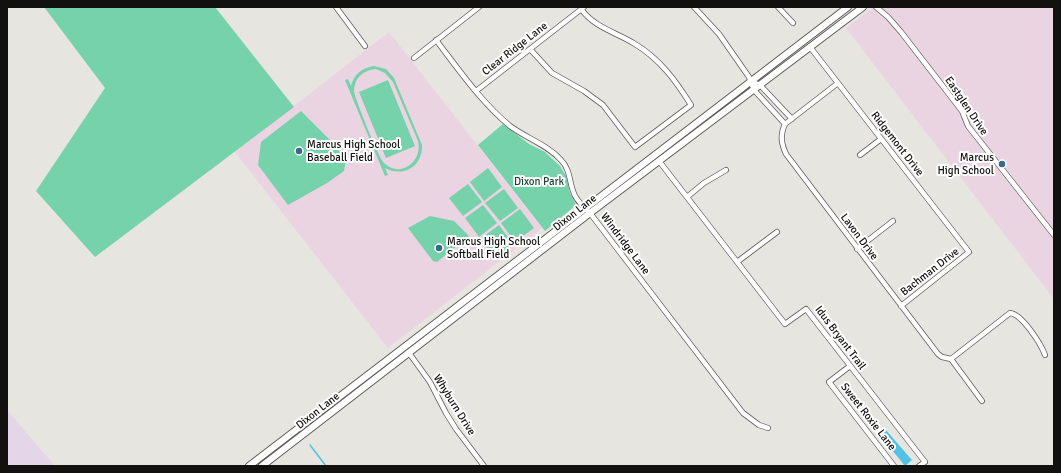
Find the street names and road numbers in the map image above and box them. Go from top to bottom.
street label: Clear Ridge Lane [480,19,550,79]
street label: Eastglen Drive [942,74,990,138]
street label: Ridgemont Drive [868,109,926,179]
street label: Dixon Lane [551,192,599,234]
street label: Windridge Lane [598,211,652,277]
street label: Lavon Drive [837,211,881,263]
street label: Bachman Drive [898,245,962,299]
street label: Idus Bryant Trail [812,303,868,373]
street label: Whyburn Drive [430,372,478,438]
street label: Sweet Roxie Lane [838,381,898,453]
street label: Dixon Lane [294,390,342,432]

